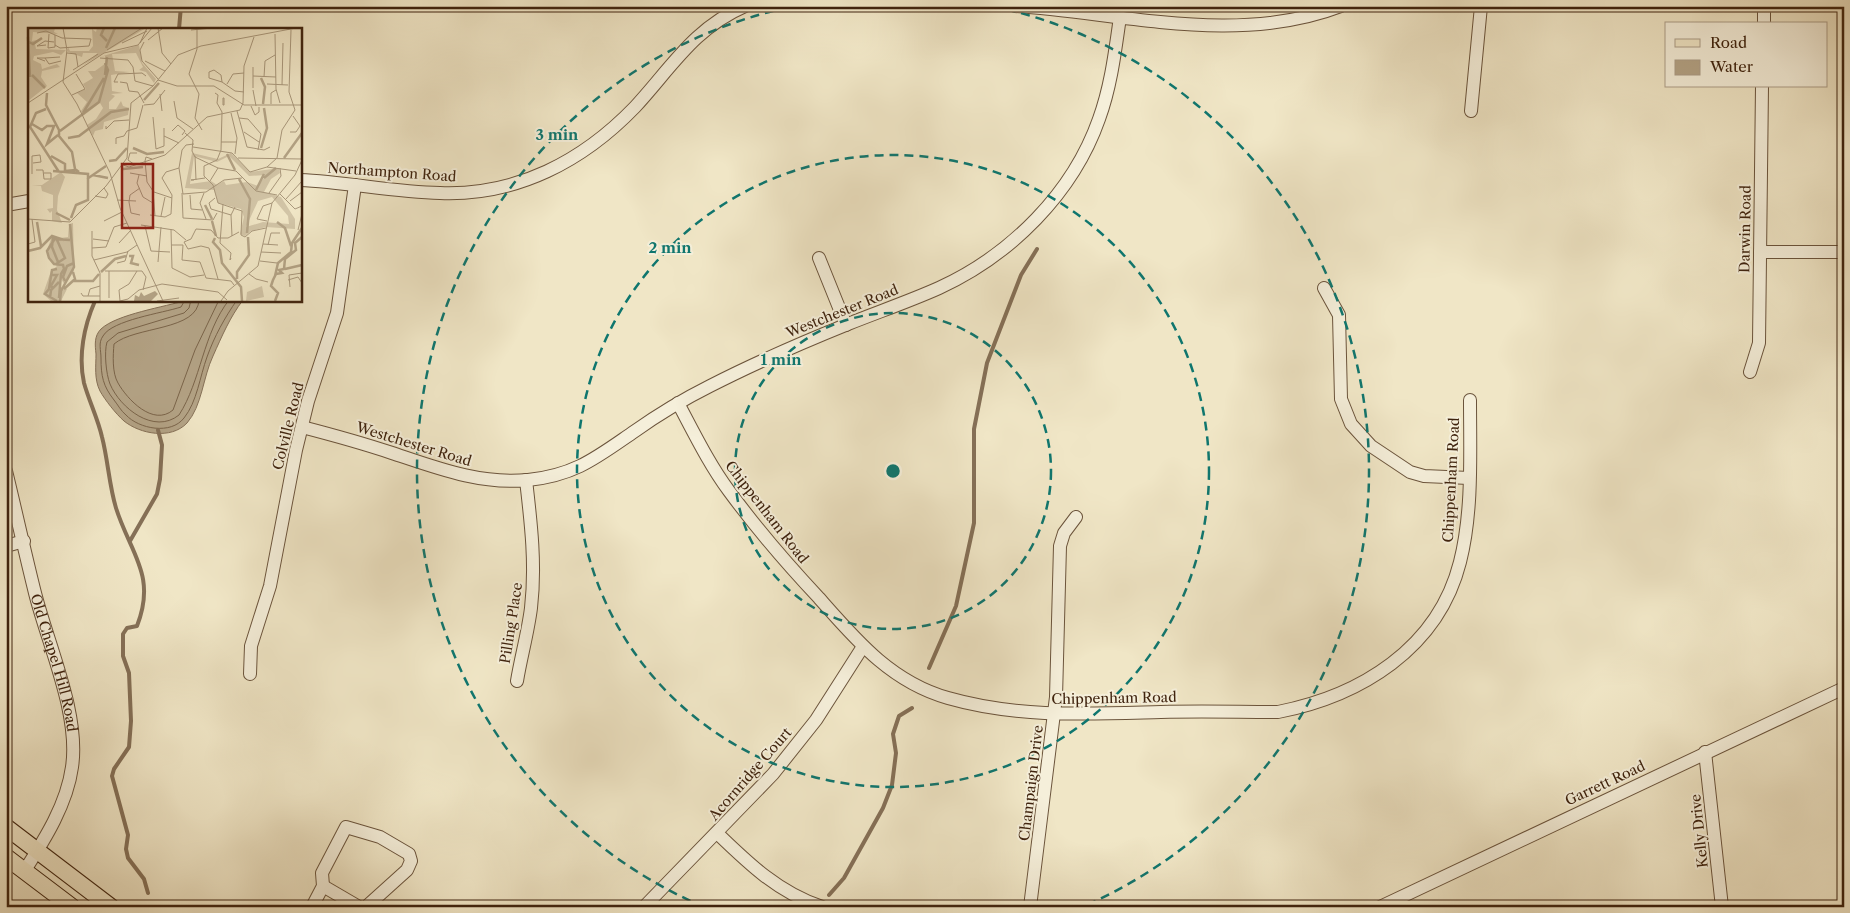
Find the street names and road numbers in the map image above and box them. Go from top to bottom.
street label: Northampton Road [327,159,457,186]
street label: Darwin Road [1735,185,1755,273]
street label: Westchester Road [782,280,901,342]
street label: Colville Road [268,380,308,472]
street label: Chippenham Road [1439,417,1463,543]
street label: Westchester Road [353,418,474,470]
street label: Chippenham Road [721,457,813,567]
street label: Pilling Place [496,581,526,665]
street label: Old Chapel Hill Road [27,592,81,733]
street label: Chippenham Road [1051,688,1177,708]
street label: Acornridge Court [704,724,795,825]
street label: Champaign Drive [1015,724,1047,842]
street label: Garrett Road [1562,756,1648,809]
street label: Kelly Drive [1686,793,1712,869]

